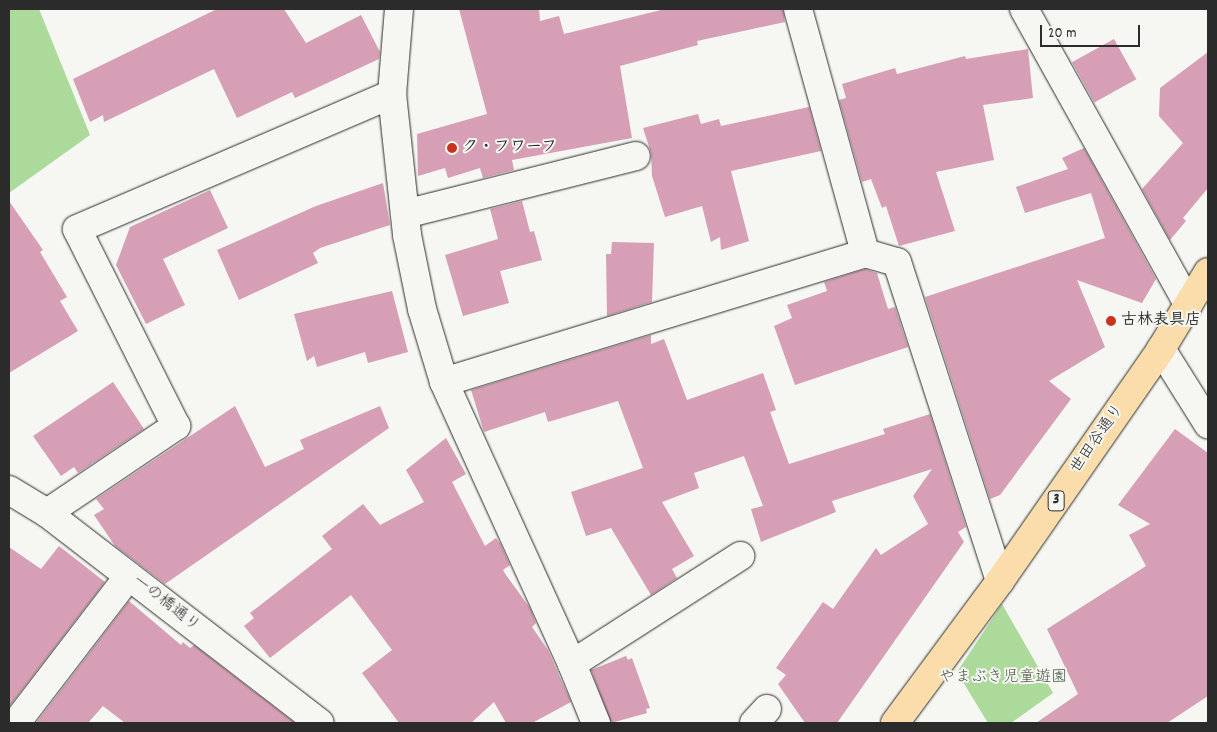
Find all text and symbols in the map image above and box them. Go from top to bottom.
scale bar [1042,15,1142,47]
text: 20 m [1048,23,1076,45]
place label: ク・フワーフ [462,138,558,158]
marker: ク・フワーフ [446,142,458,154]
place label: 古林表具店 [1121,311,1201,331]
marker: 古林表具店 [1105,315,1117,327]
street label: 世田谷通り [1067,401,1129,477]
road number: 3 [1047,488,1065,514]
street label: 一の橋通り [129,572,203,636]
park label: やまぶき児童遊園 [939,668,1067,688]

